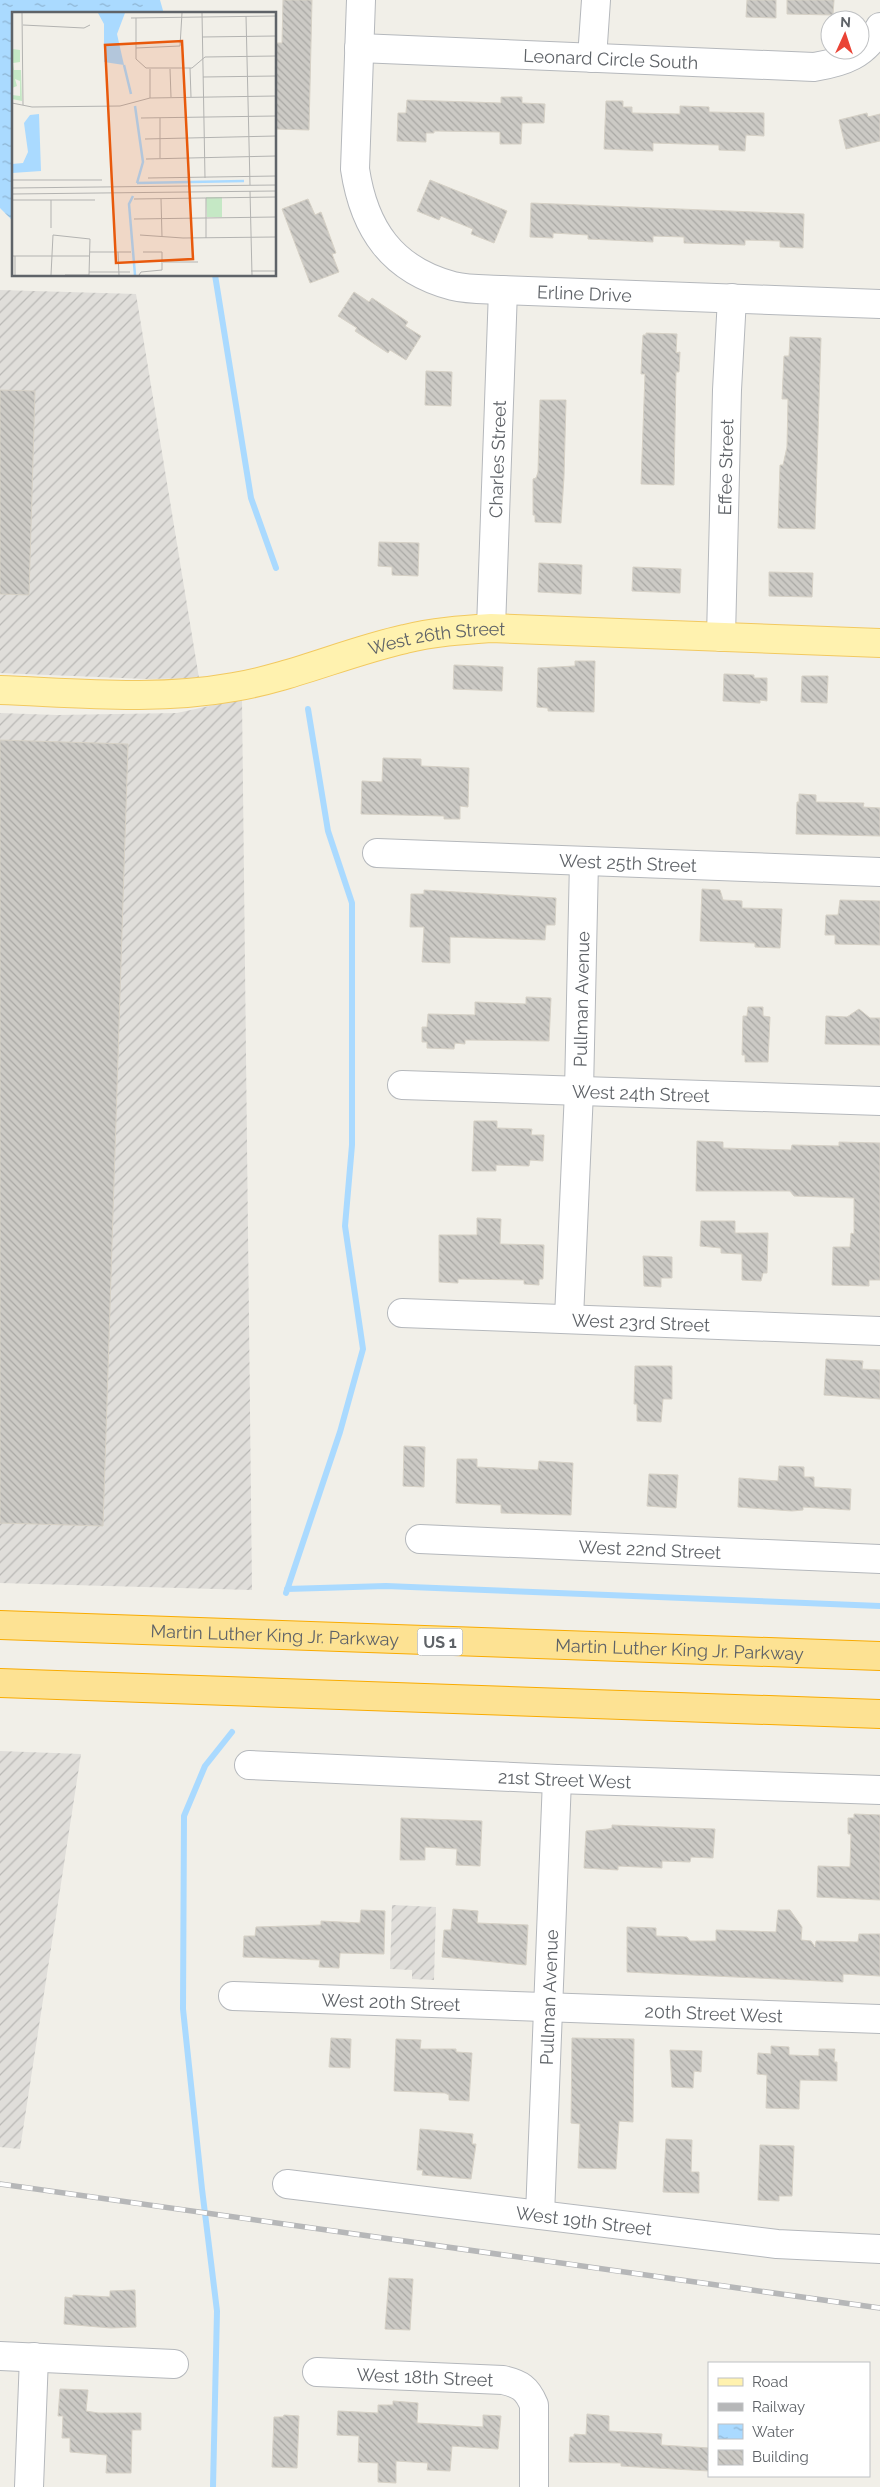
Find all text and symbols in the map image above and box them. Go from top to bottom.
north arrow [820,10,870,60]
inset map [12,12,276,276]
text: N [840,14,851,30]
street label: Leonard Circle South [523,44,699,73]
street label: Erline Drive [537,281,633,305]
street label: Charles Street [484,400,510,518]
street label: Effee Street [713,418,737,516]
street label: West 26th Street [366,617,506,659]
street label: West 25th Street [559,849,697,876]
street label: Pullman Avenue [569,931,593,1067]
street label: West 24th Street [572,1080,710,1106]
street label: West 23rd Street [571,1309,710,1335]
street label: West 22nd Street [578,1535,721,1563]
street label: Martin Luther King Jr. Parkway [150,1620,400,1650]
road number: US 1 [418,1628,462,1655]
street label: Martin Luther King Jr. Parkway [555,1634,804,1664]
street label: 21st Street West [498,1766,632,1792]
street label: Pullman Avenue [535,1928,562,2065]
street label: West 20th Street [321,1989,461,2015]
street label: 20th Street West [644,2000,783,2026]
street label: West 19th Street [515,2202,653,2239]
legend [708,2362,870,2477]
street label: West 18th Street [356,2363,494,2390]
text: Road [752,2373,788,2391]
text: Railway [752,2398,805,2416]
text: Water [752,2423,795,2441]
text: Building [752,2448,809,2466]

